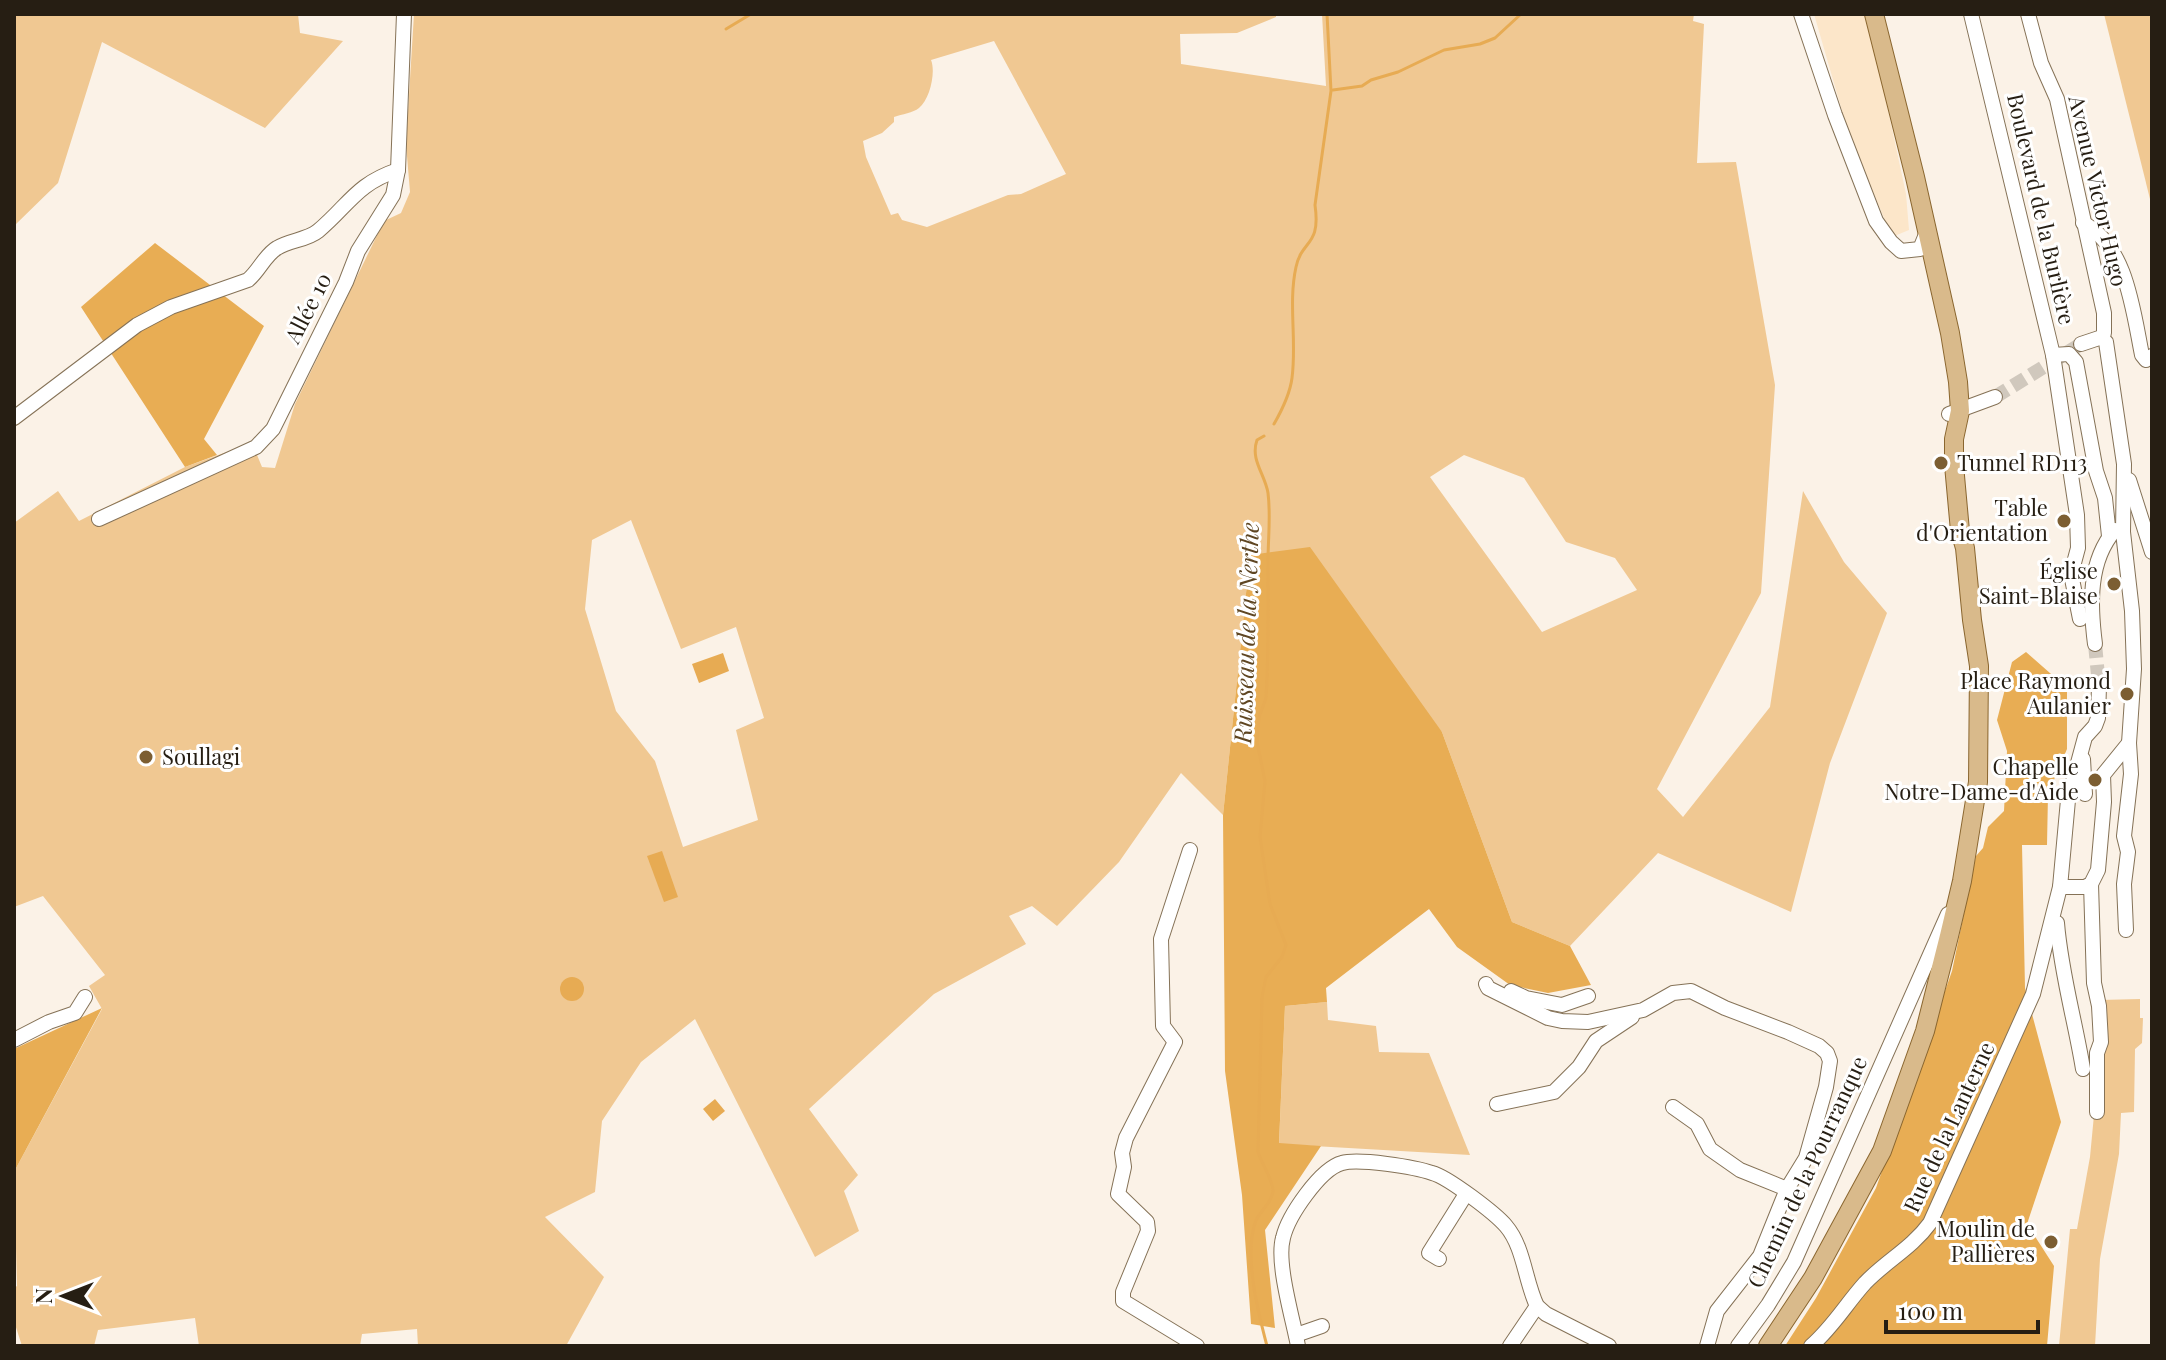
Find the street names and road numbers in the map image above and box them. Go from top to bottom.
street label: Boulevard de la Burlière [2001,90,2083,327]
street label: Avenue Victor Hugo [2062,91,2136,289]
street label: Allée 10 [276,267,338,349]
street label: Rue de la Lanterne [1895,1036,2001,1217]
street label: Chemin de la Pourranque [1739,1051,1873,1292]

